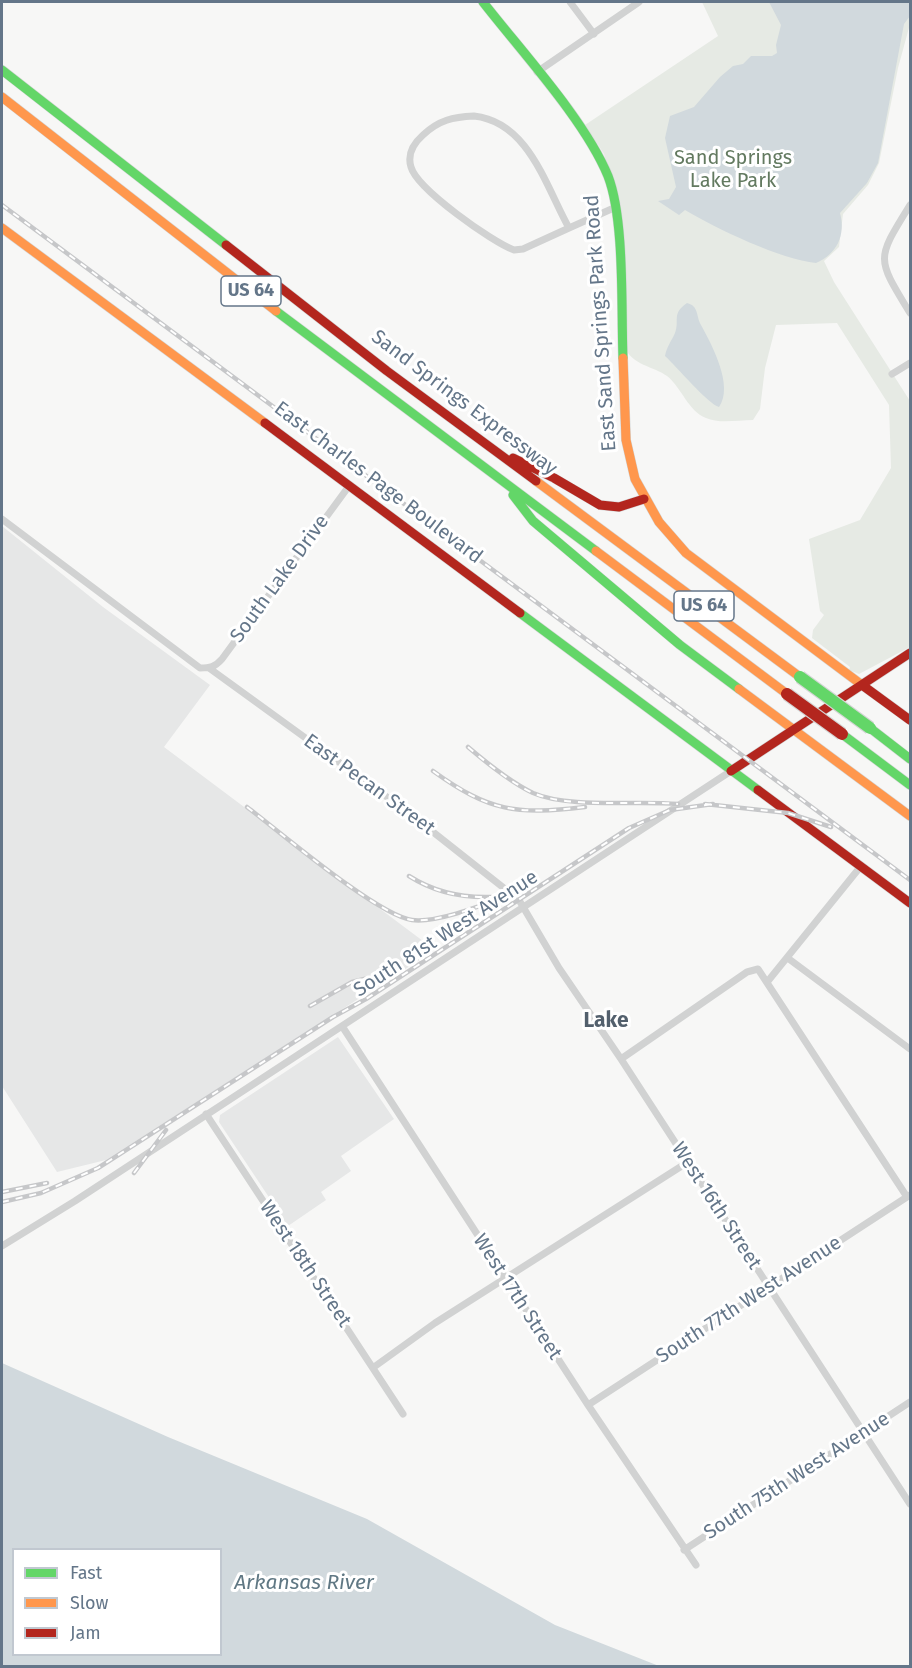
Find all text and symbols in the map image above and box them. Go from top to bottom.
park label: Sand Springs Lake Park [674,146,792,193]
street label: East Sand Springs Park Road [580,194,622,452]
road number: US 64 [221,276,281,306]
street label: Sand Springs Expressway [366,325,562,481]
street label: East Charles Page Boulevard [269,397,487,569]
street label: South Lake Drive [226,510,334,648]
road number: US 64 [674,591,734,621]
street label: East Pecan Street [299,729,439,841]
street label: South 81st West Avenue [349,865,543,1003]
district label: Lake [584,1008,628,1034]
street label: West 16th Street [666,1138,766,1274]
street label: West 18th Street [254,1196,356,1332]
street label: West 17th Street [467,1230,567,1364]
street label: South 77th West Avenue [652,1231,846,1369]
street label: South 75th West Avenue [700,1407,894,1545]
legend [12,1548,222,1656]
text: Fast [70,1562,102,1584]
water label: Arkansas River [234,1570,374,1596]
text: Slow [70,1592,108,1614]
text: Jam [70,1622,101,1644]

